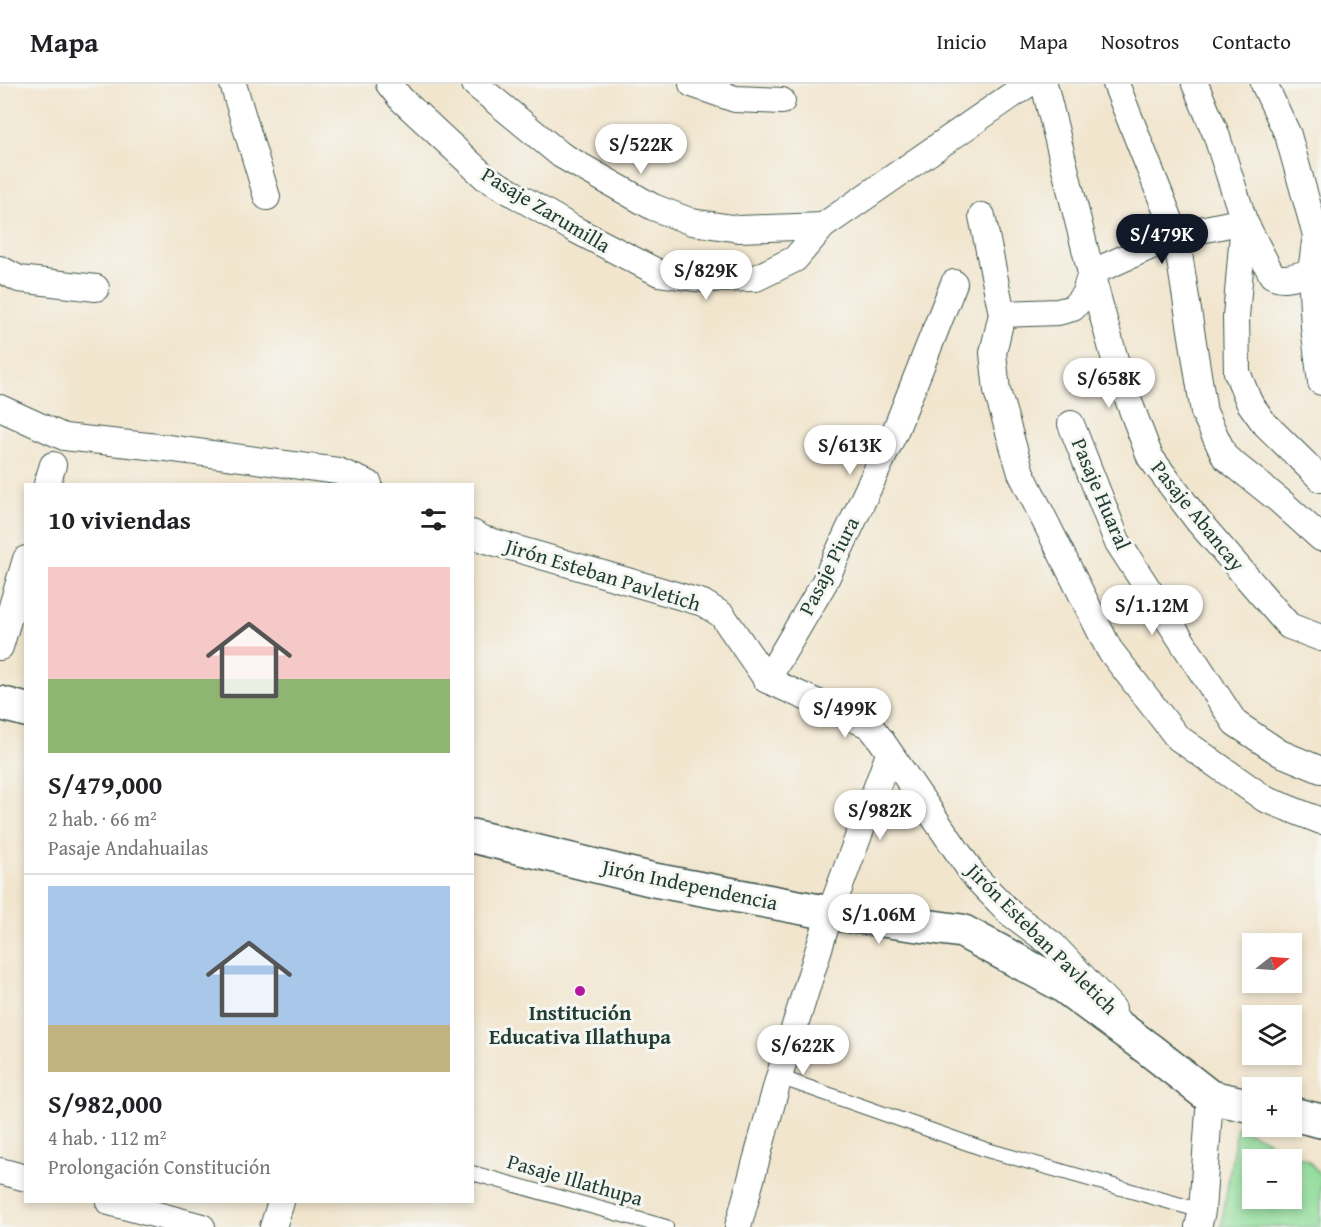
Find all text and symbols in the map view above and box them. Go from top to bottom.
text: Mapa [30,21,99,62]
text: Inicio [937,26,987,57]
text: Mapa [1020,26,1068,57]
text: Nosotros [1101,26,1179,57]
text: Contacto [1212,26,1291,57]
pin: S/522K [592,124,690,175]
text: S/522K [609,129,673,158]
street label: Pasaje Zarumilla [476,159,617,260]
pin: S/479K [1113,214,1211,265]
text: S/479K [1130,219,1194,248]
pin: S/829K [657,250,755,301]
text: S/829K [674,255,738,284]
pin: S/658K [1060,358,1158,409]
text: S/658K [1077,363,1141,392]
pin: S/613K [801,425,899,476]
text: S/613K [818,430,882,459]
street label: Pasaje Huaral [1064,433,1139,555]
street label: Pasaje Abancay [1144,454,1253,578]
text: 10 viviendas [48,500,191,539]
icon: filters [417,503,450,536]
street label: Pasaje Piura [791,511,867,620]
street label: Jirón Esteban Pavletich [499,529,705,619]
pin: S/1.12M [1097,585,1207,636]
text: S/1.12M [1115,590,1189,619]
icon: home [195,606,303,714]
pin: S/499K [796,688,894,739]
text: S/499K [813,693,877,722]
text: S/479,000 [48,765,162,804]
pin: S/982K [831,790,929,841]
text: S/982K [848,795,912,824]
text: 2 hab. · 66 m² [48,804,157,833]
text: Pasaje Andahuailas [48,833,208,862]
street label: Jirón Independencia [597,850,781,918]
street label: Jirón Esteban Pavletich [958,854,1125,1022]
pin: S/1.06M [824,894,934,945]
text: S/1.06M [842,899,916,928]
icon: home [195,925,303,1033]
north arrow [1242,933,1302,993]
map controls [1242,933,1302,1209]
marker: Institución Educativa Illathupa [573,984,587,998]
place label: Institución Educativa Illathupa [489,997,671,1052]
button: layers [1242,1005,1302,1065]
pin: S/622K [754,1025,852,1076]
text: S/622K [771,1030,835,1059]
button: + [1242,1077,1302,1137]
text: S/982,000 [48,1084,162,1123]
text: 4 hab. · 112 m² [48,1123,166,1152]
street label: Pasaje Illathupa [504,1145,647,1214]
button: − [1242,1149,1302,1209]
text: Prolongación Constitución [48,1152,270,1181]

